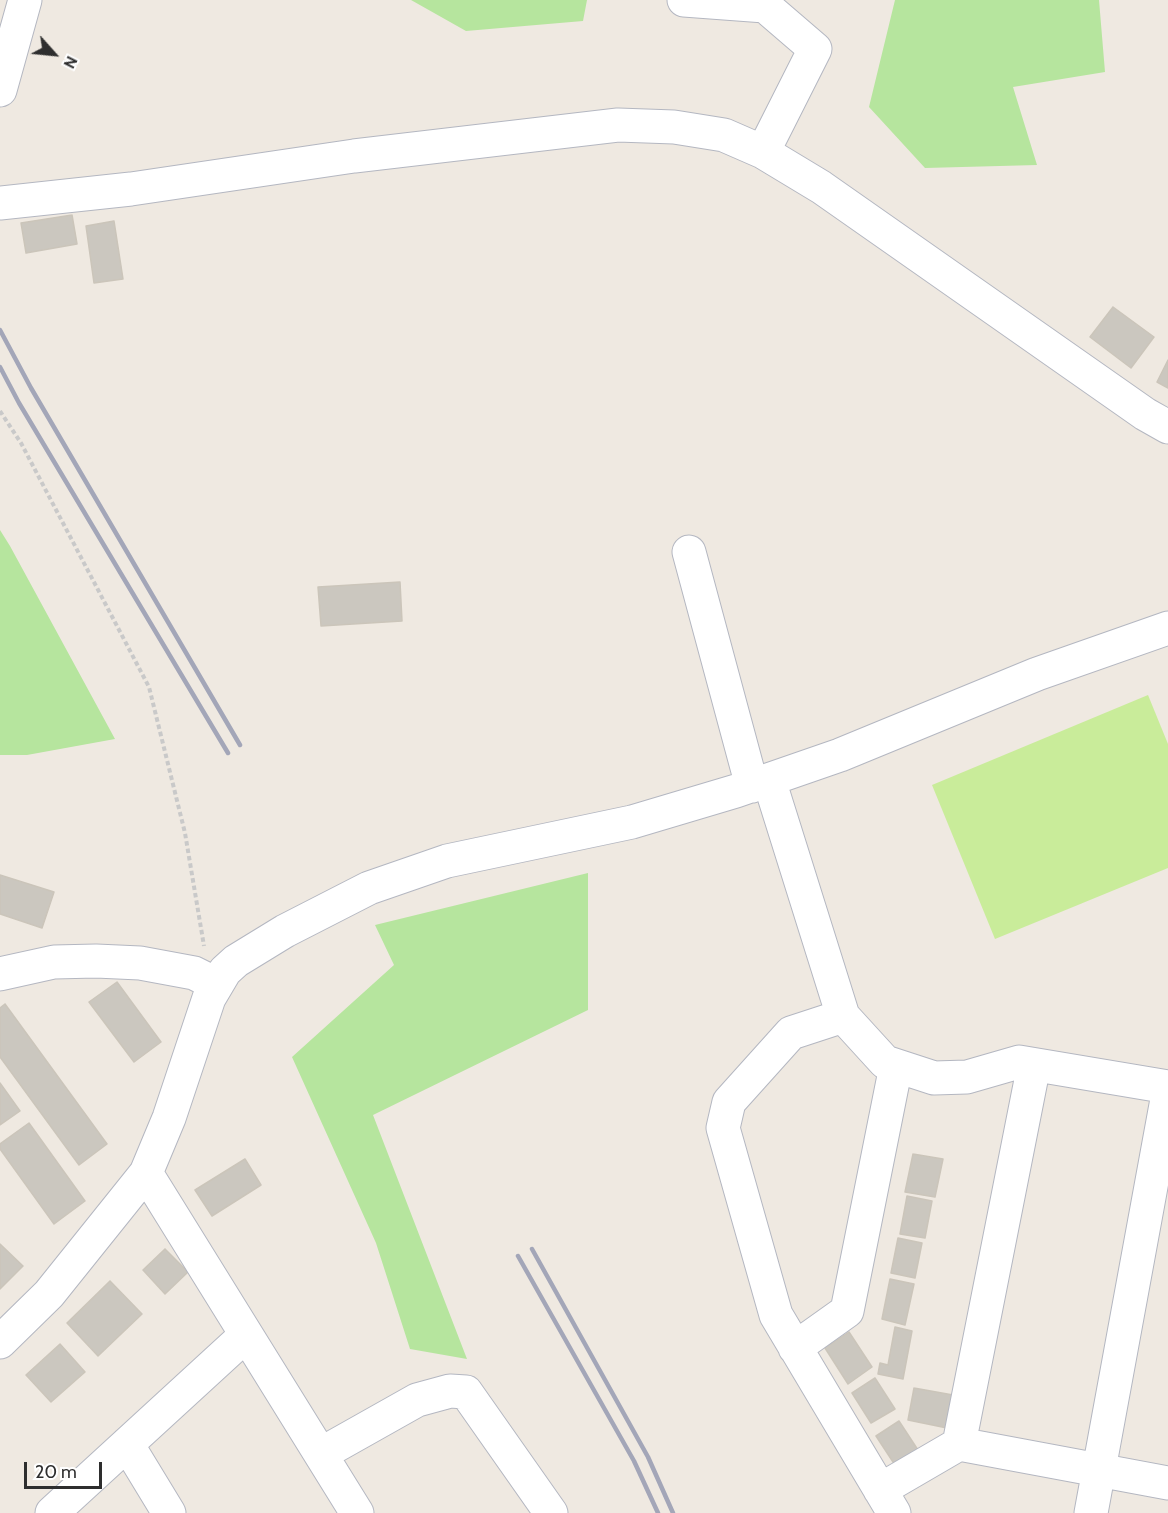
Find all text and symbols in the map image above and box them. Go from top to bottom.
north arrow [24,24,84,84]
text: N [59,53,82,72]
scale bar [27,1450,105,1488]
text: 20 m [35,1461,77,1483]

